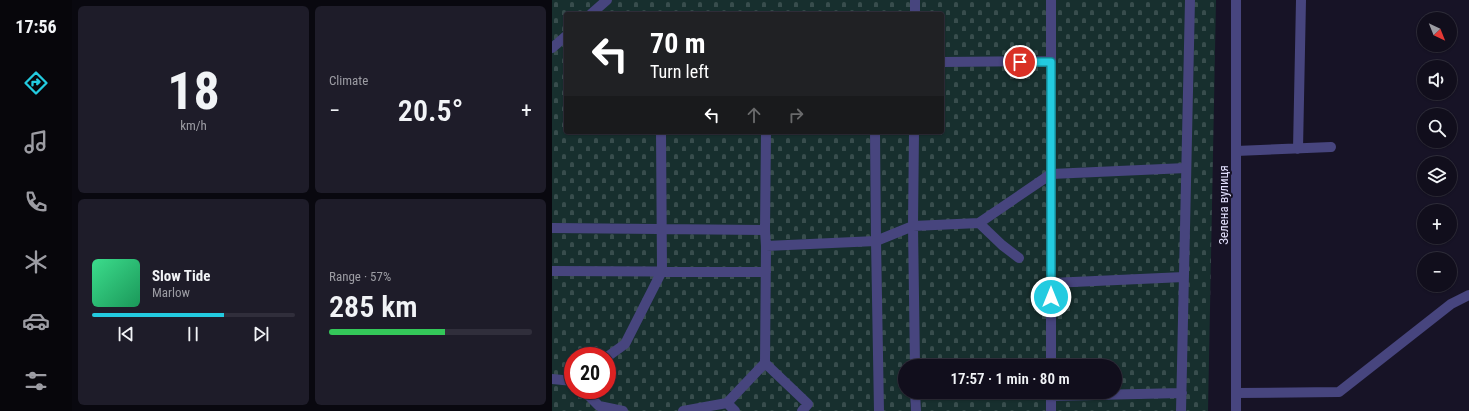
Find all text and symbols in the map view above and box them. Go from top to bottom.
north arrow [1417,12,1457,52]
map controls [1417,12,1457,292]
text: 17:56 [15,16,57,37]
text: 70 m [650,27,706,60]
icon: left [584,28,636,80]
pin [1003,45,1037,79]
icon: arrive [1009,51,1031,73]
button: sound [1417,60,1457,100]
text: 18 [167,61,220,122]
text: Turn left [650,61,709,82]
icon: directions [22,69,50,97]
text: Climate [329,73,368,88]
text: 20.5° [398,93,463,128]
text: − [329,98,340,123]
text: + [521,98,532,123]
icon: left [701,104,723,126]
icon: ahead [743,104,765,126]
icon: right [785,104,807,126]
button: search [1417,108,1457,148]
text: km/h [180,118,207,133]
icon: music [22,128,50,156]
button: layers [1417,156,1457,196]
street label: Зелена вулиця [1216,165,1231,245]
icon: phone [22,188,50,216]
button: + [1417,204,1457,244]
icon: climate [22,248,50,276]
button: − [1417,252,1457,292]
text: Slow Tide [152,267,210,285]
text: Range · 57% [329,269,391,284]
position arrow [1030,276,1072,318]
text: Marlow [152,285,190,300]
text: 285 km [329,289,418,324]
icon: car [22,307,50,335]
icon: previous [115,323,137,345]
icon: pause [182,323,204,345]
icon: next [250,323,272,345]
speed limit sign: 20 [564,347,616,399]
icon: filters [22,367,50,395]
text: 17:57 · 1 min · 80 m [950,370,1070,388]

